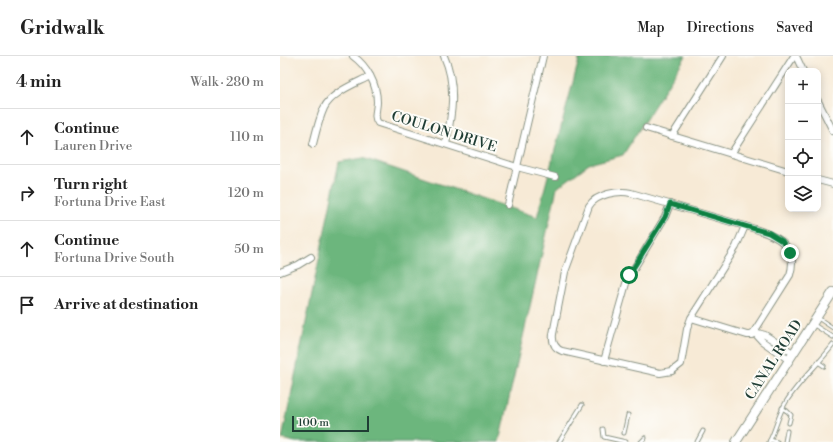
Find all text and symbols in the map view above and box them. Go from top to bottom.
text: Gridwalk [20,16,104,40]
text: Map [637,19,665,37]
text: Directions [687,19,754,37]
text: Saved [776,19,813,37]
map controls [785,68,821,212]
button: + [785,68,821,104]
text: 4 min [16,71,61,93]
text: Walk · 280 m [190,74,264,90]
button: − [785,104,821,140]
street label: COULON DRIVE [389,107,499,157]
text: Continue [54,119,119,138]
icon: ahead [16,126,38,148]
text: 110 m [230,129,264,145]
text: Lauren Drive [54,138,132,154]
button: locate [785,140,821,176]
text: Turn right [54,175,128,194]
button: layers [785,176,821,212]
icon: right [16,182,38,204]
text: 120 m [228,185,264,201]
text: Fortuna Drive East [54,194,166,210]
text: Continue [54,231,119,250]
icon: ahead [16,238,38,260]
text: 50 m [234,241,264,257]
route end [781,244,799,262]
text: Fortuna Drive South [54,250,174,266]
route start [620,266,638,284]
icon: arrive [16,294,38,316]
text: Arrive at destination [54,295,198,314]
street label: CANAL ROAD [741,316,807,403]
scale bar [292,414,369,433]
text: 100 m [298,416,329,430]

